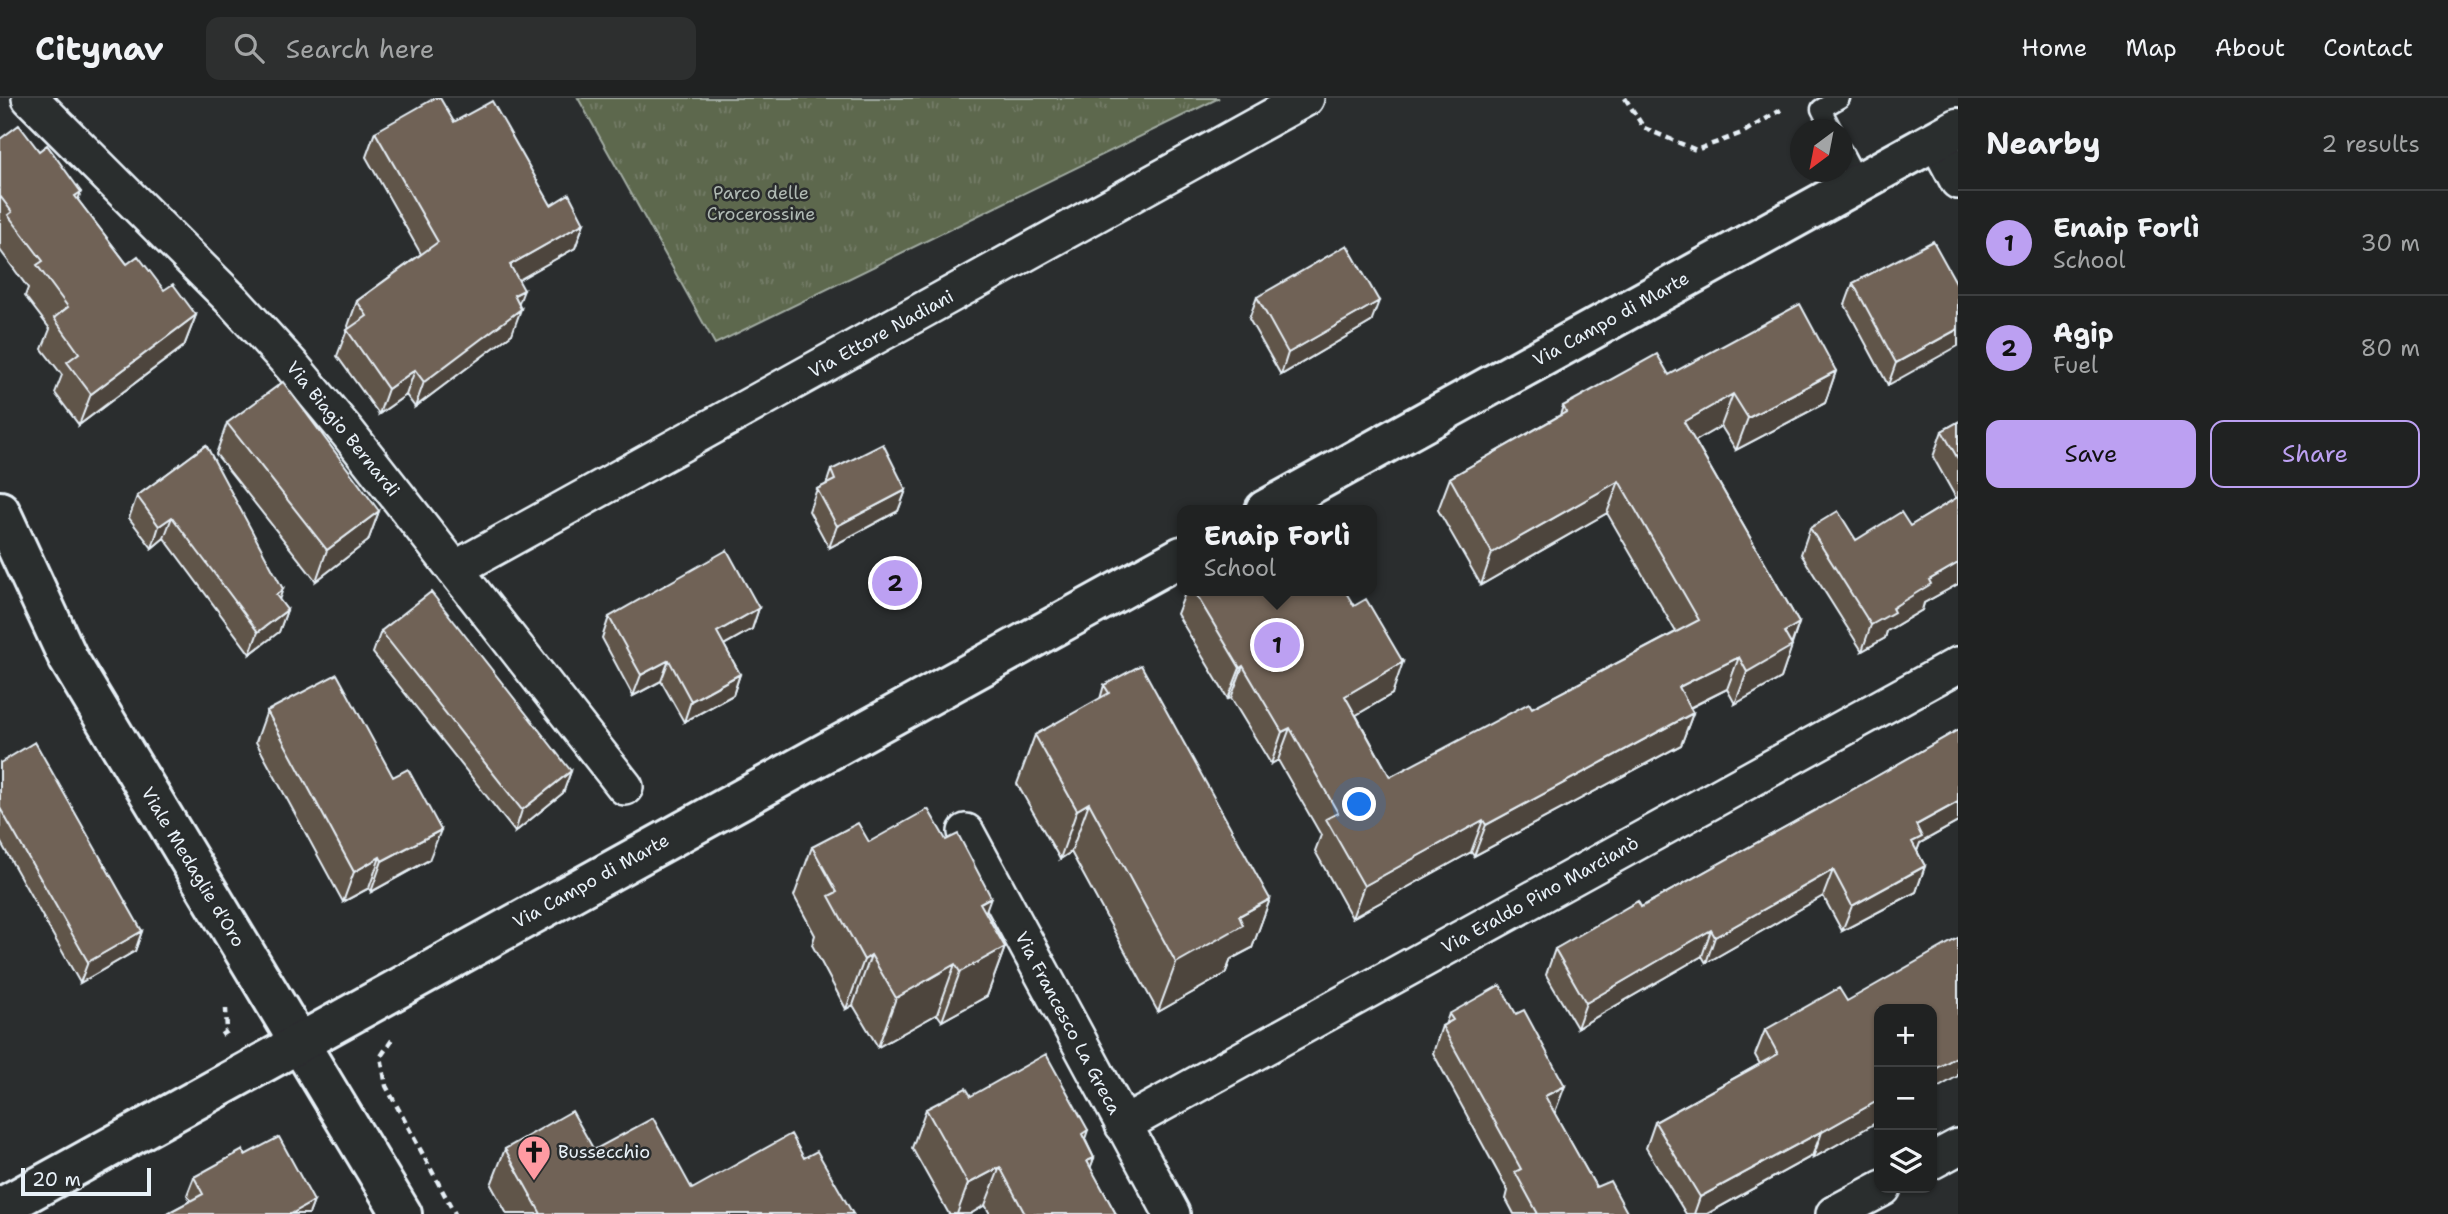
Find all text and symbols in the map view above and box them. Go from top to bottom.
search box [206,17,696,80]
text: Citynav [35,26,164,71]
icon: search [230,29,268,67]
text: Search here [286,31,434,66]
text: Home [2021,32,2087,64]
text: Map [2125,32,2177,64]
text: About [2215,32,2285,64]
text: Contact [2323,32,2413,64]
north arrow [1790,119,1853,182]
text: Nearby [1986,123,2101,164]
text: 2 results [2321,129,2420,159]
park label: Parco delle Crocerossine [707,181,815,226]
text: Enaip Forlì [2053,210,2200,245]
text: 1 [2004,228,2014,258]
text: 30 m [2361,228,2420,258]
text: School [2053,245,2125,275]
street label: Via Campo di Marte [1529,266,1693,372]
street label: Via Ettore Nadiani [804,284,958,384]
text: Agip [2053,315,2114,350]
text: 2 [2001,333,2017,363]
text: 80 m [2361,333,2420,363]
text: Fuel [2053,350,2098,380]
street label: Via Biagio Bernardi [281,356,405,502]
button: Save [1986,420,2196,488]
button: Share [2210,420,2420,488]
popup [1177,505,1377,596]
text: Enaip Forlì [1204,518,1350,553]
text: School [1204,553,1276,583]
pin: 2 [872,557,918,609]
pin: 1 [1254,619,1300,671]
street label: Viale Medaglie d'Oro [136,783,250,951]
your location [1342,787,1376,821]
street label: Via Campo di Marte [509,828,673,934]
street label: Via Eraldo Pino Marcianò [1437,831,1643,959]
street label: Via Francesco La Greca [1009,927,1127,1119]
map controls [1874,1004,1937,1193]
button: + [1874,1004,1937,1067]
button: − [1874,1067,1937,1130]
button: layers [1874,1130,1937,1193]
church icon: Bussecchio [515,1133,553,1182]
place label: Bussecchio [558,1140,650,1164]
scale bar [21,1165,150,1197]
text: 20 m [32,1167,81,1192]

